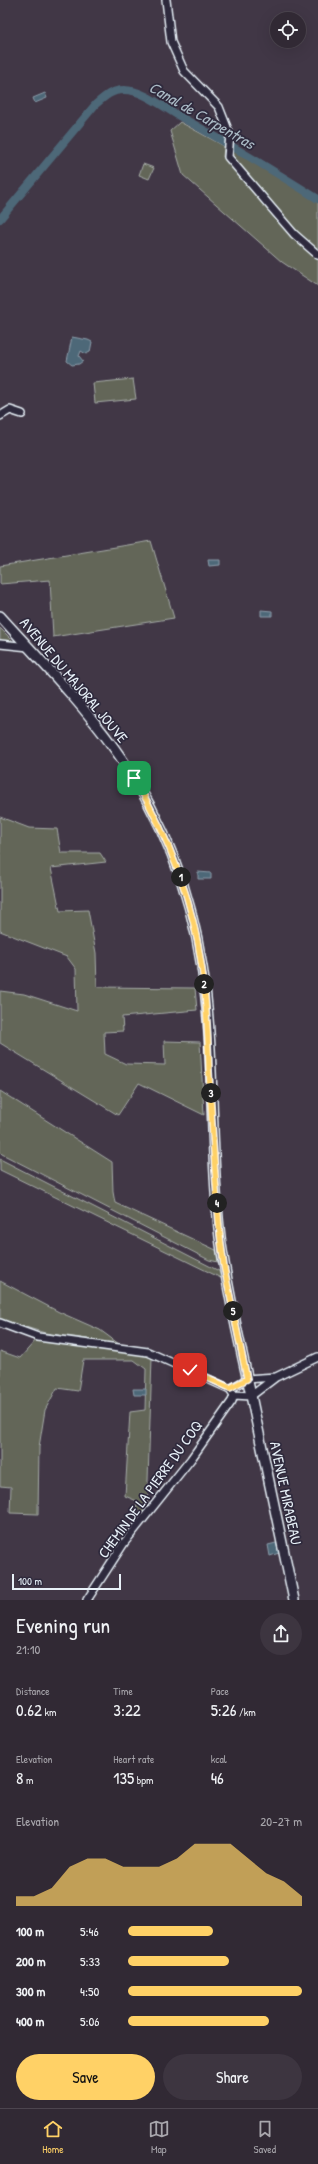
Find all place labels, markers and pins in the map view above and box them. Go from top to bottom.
pin [117,761,151,795]
pin: 1 [171,867,191,887]
pin: 2 [194,974,214,994]
pin: 3 [201,1083,221,1103]
pin: 4 [207,1193,227,1213]
pin: 5 [223,1301,243,1321]
pin [173,1353,207,1387]

